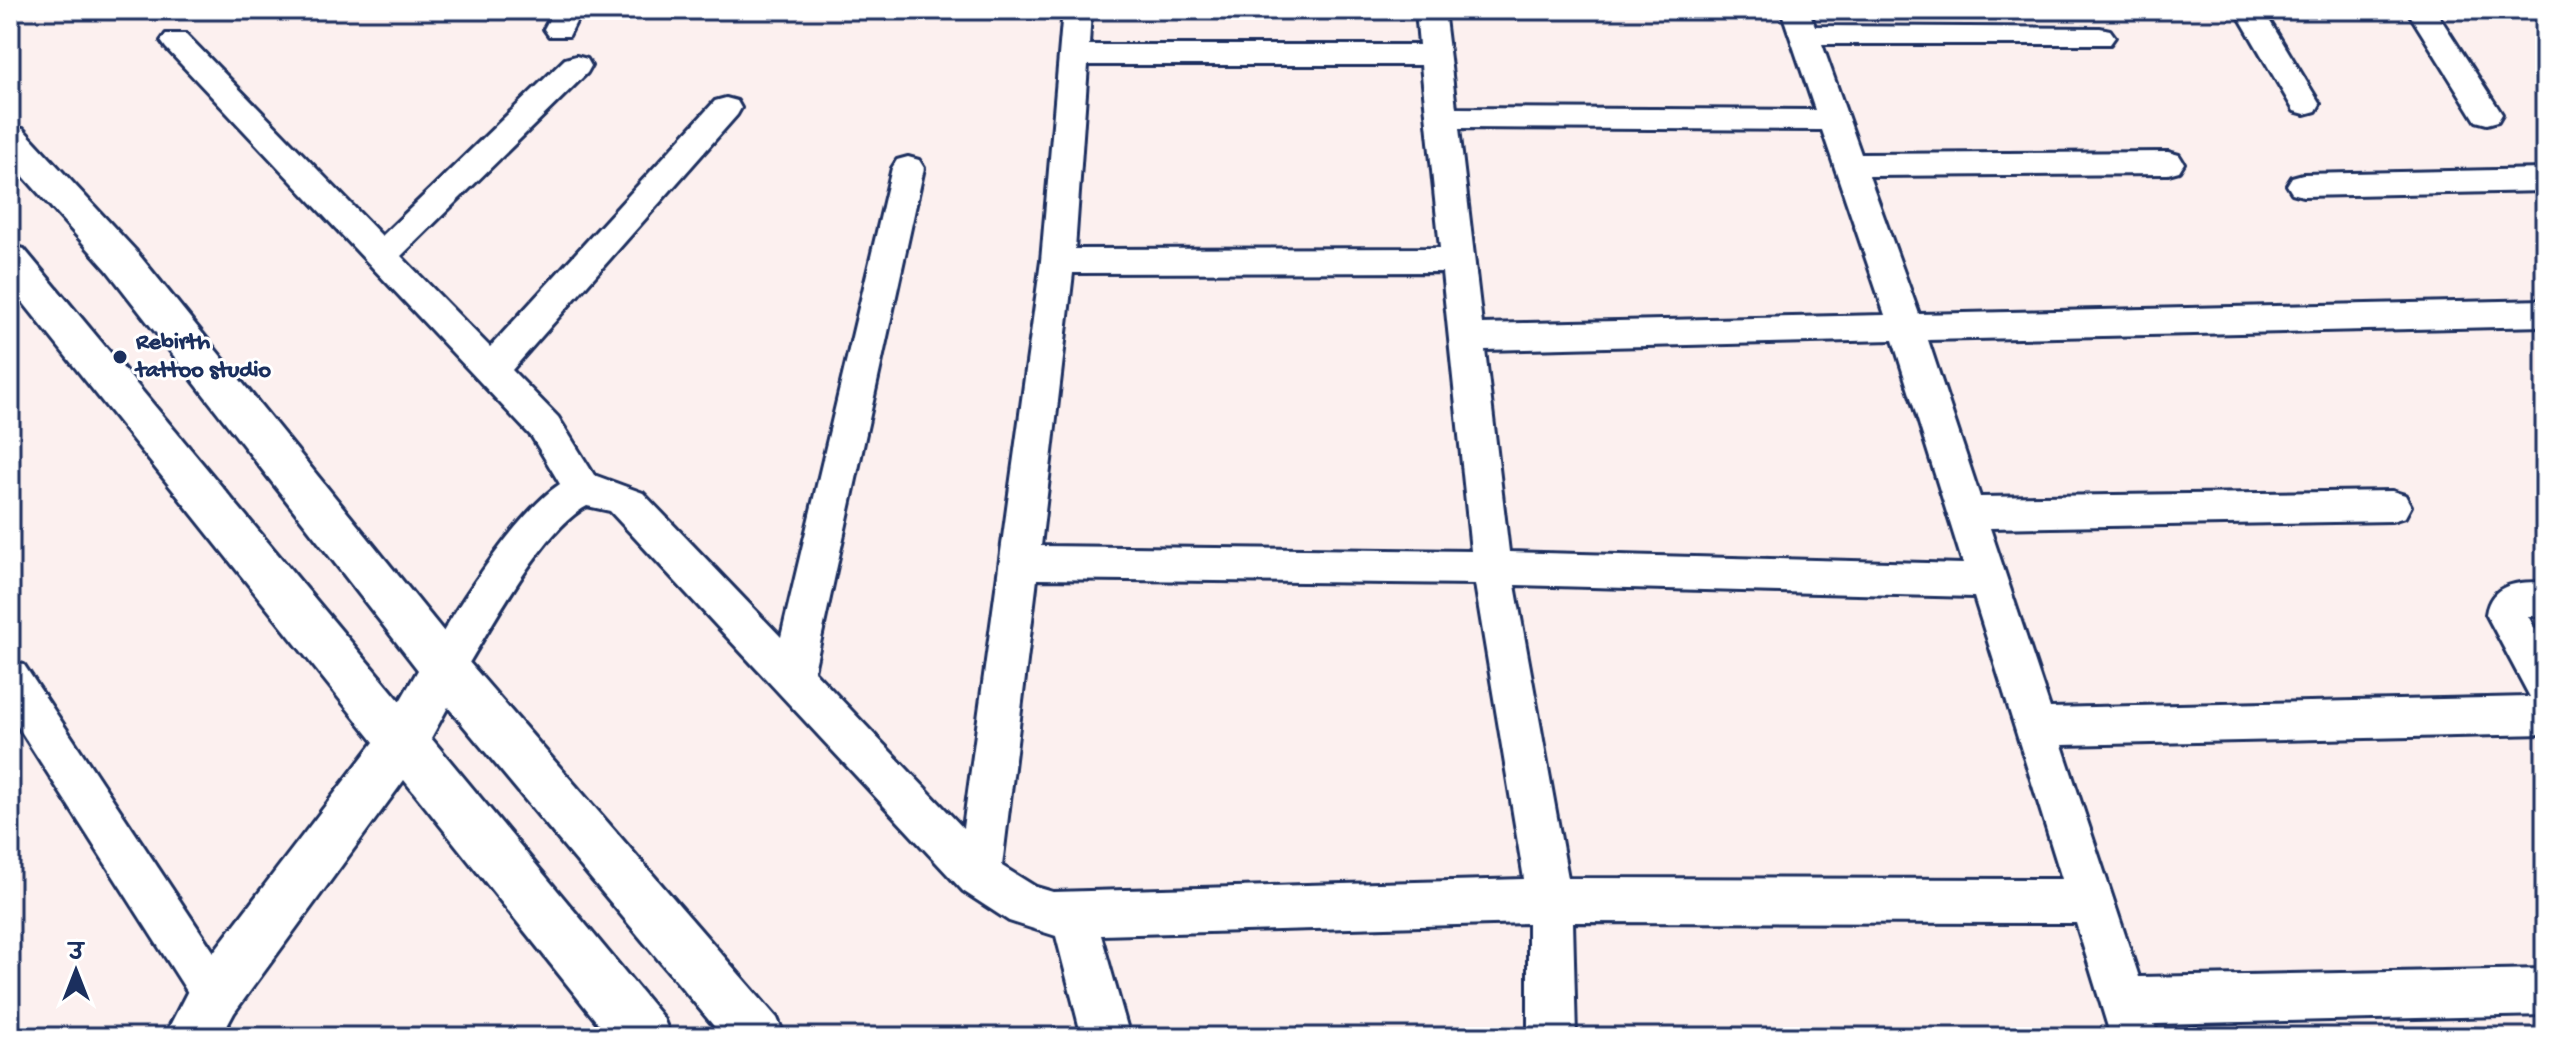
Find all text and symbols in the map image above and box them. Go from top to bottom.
place label: Rebirth tattoo studio [134,329,271,386]
marker: Rebirth tattoo studio [111,348,129,366]
north arrow [36,931,116,1011]
text: उ [67,942,86,968]

